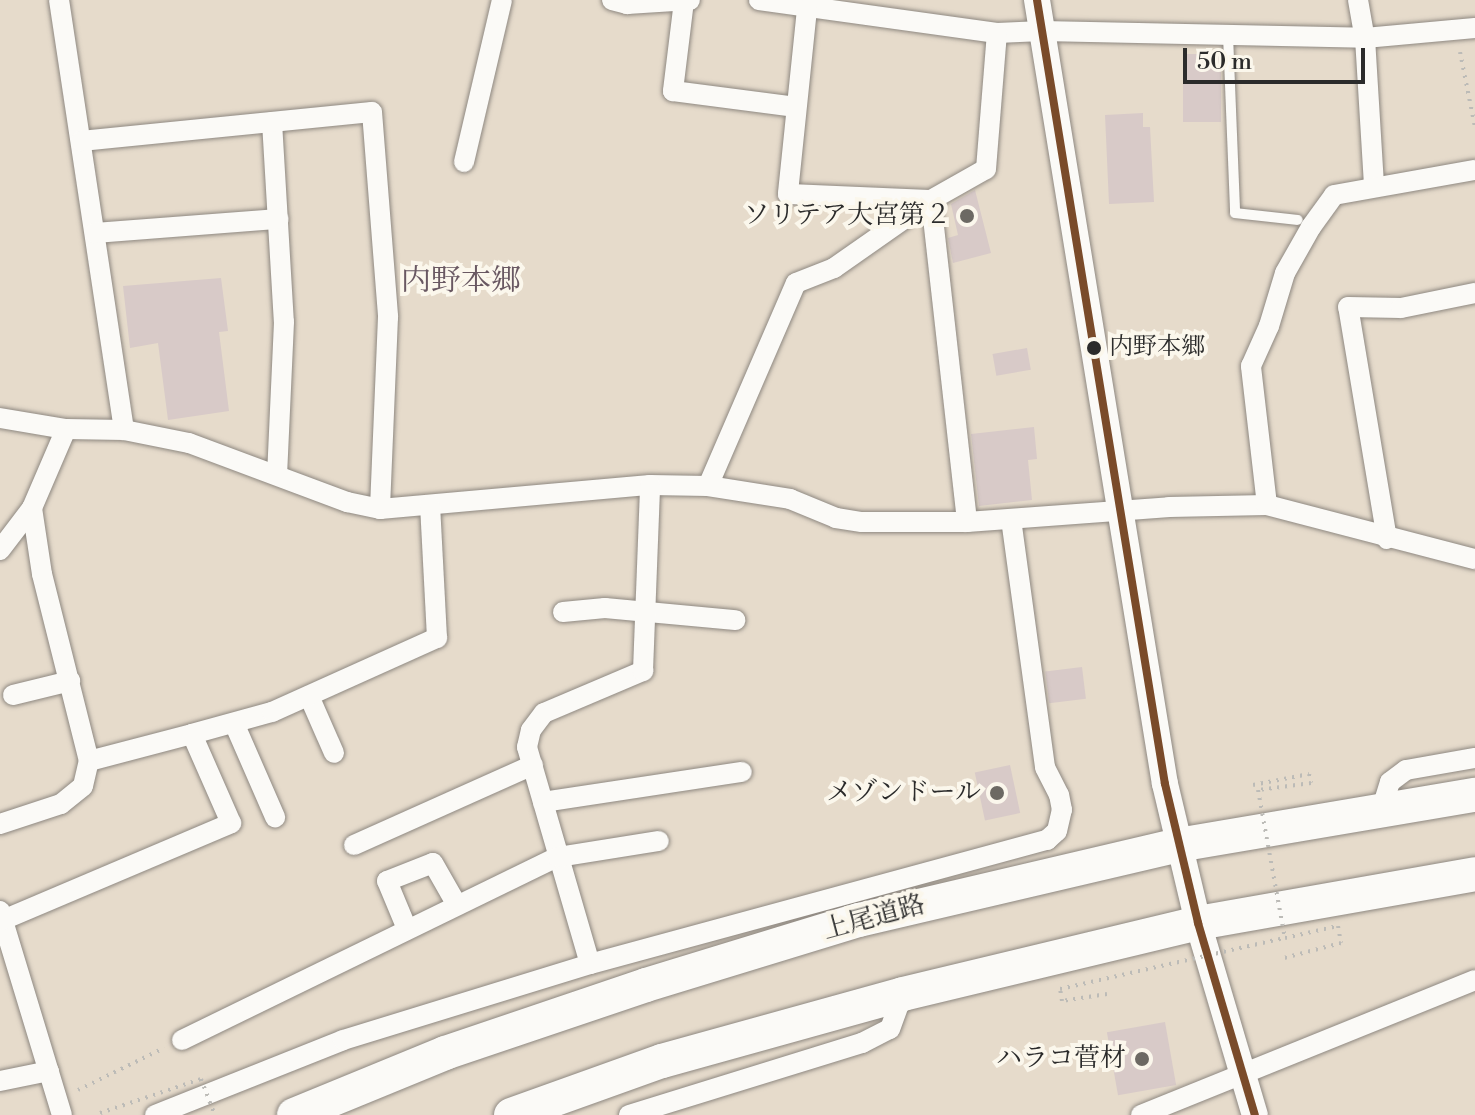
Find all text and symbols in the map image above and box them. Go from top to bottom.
scale bar [1187,32,1369,82]
text: 50 m [1197,47,1252,77]
place label: ソリテア大宮第２ [743,200,951,232]
marker: ソリテア大宮第２ [958,207,976,225]
district label: 内野本郷 [401,263,521,299]
place label: 内野本郷 [1109,334,1205,362]
marker: 内野本郷 [1086,340,1102,356]
place label: メゾンドール [825,777,981,809]
marker: メゾンドール [988,784,1006,802]
street label: 上尾道路 [820,889,928,947]
place label: ハラコ菅材 [996,1043,1126,1075]
marker: ハラコ菅材 [1133,1050,1151,1068]

